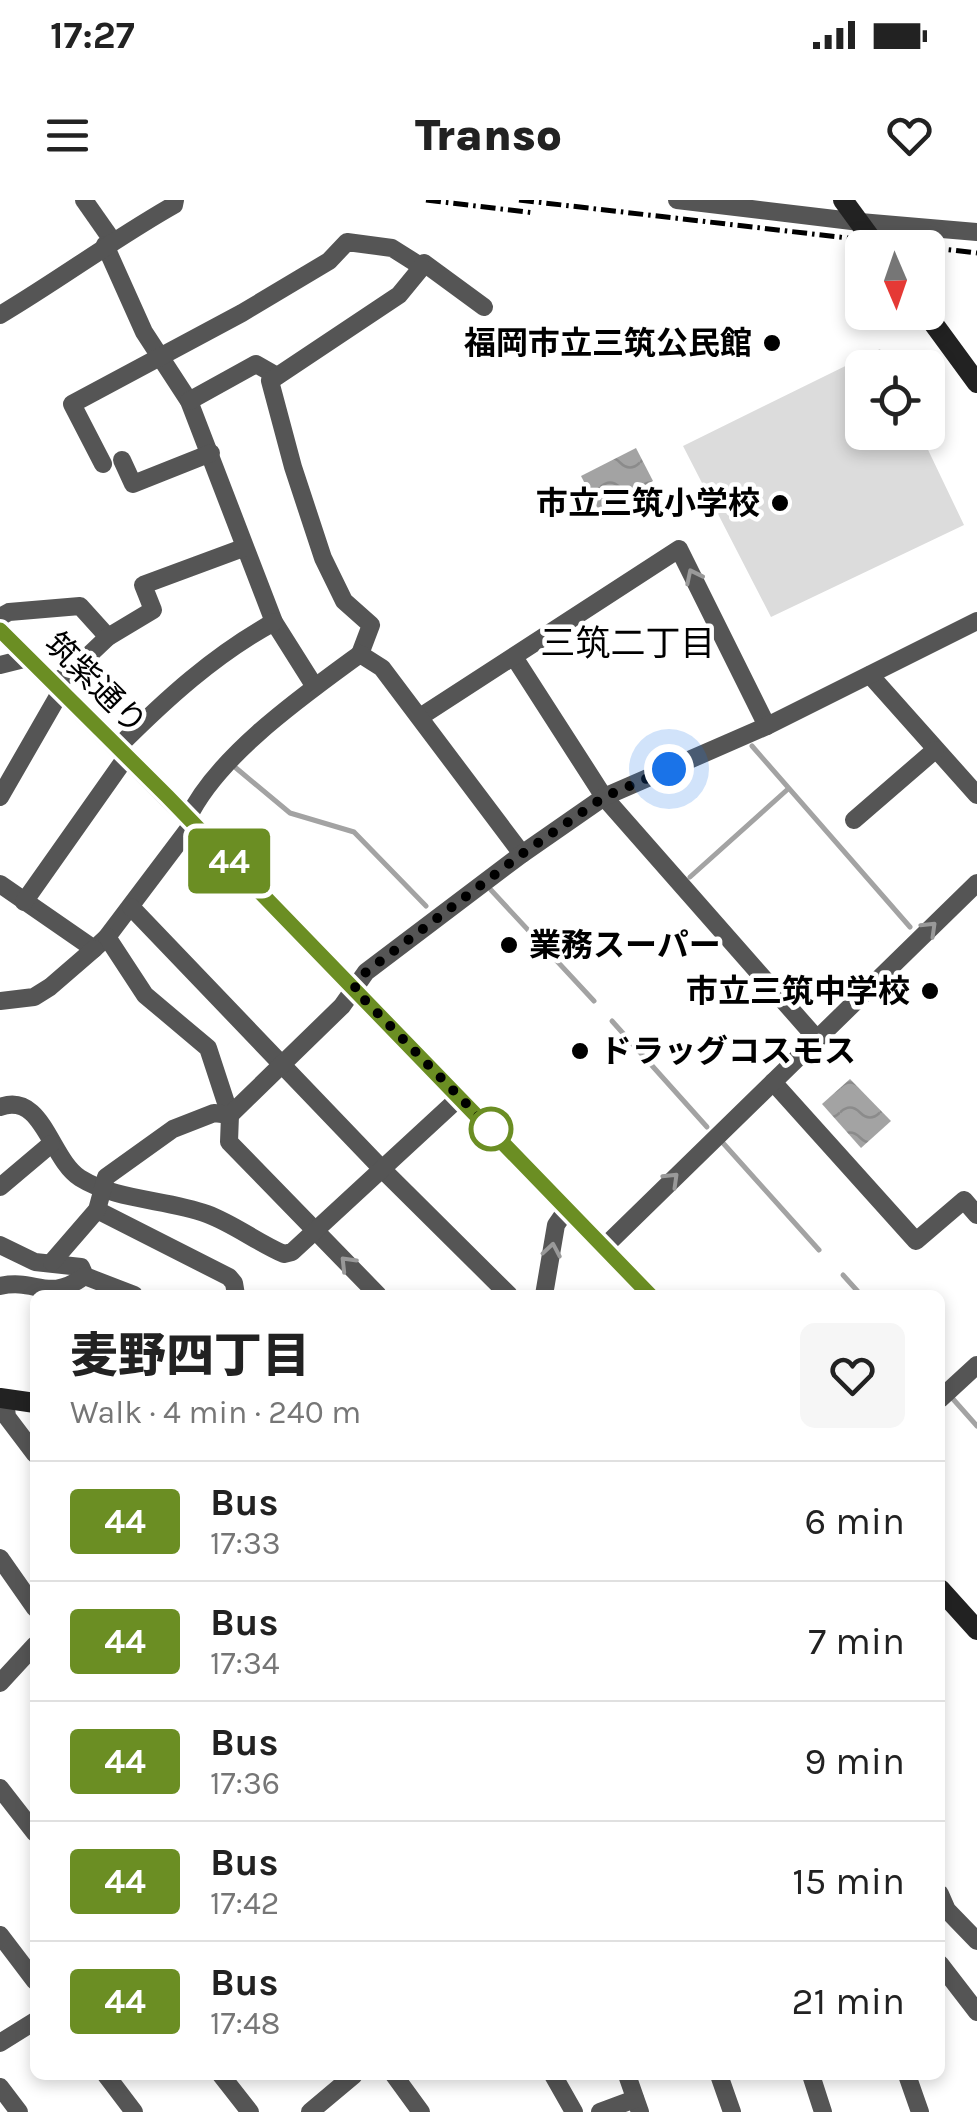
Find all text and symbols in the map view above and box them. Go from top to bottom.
text: 17:27 [50,13,135,58]
icon: menu [40,108,95,163]
icon: heart [882,108,937,163]
text: Transo [415,109,562,161]
north arrow [845,230,945,330]
map controls [845,230,945,450]
place label: 福岡市立三筑公民館 [464,325,752,362]
marker: 福岡市立三筑公民館 [761,332,783,354]
button: locate [845,350,945,450]
place label: 市立三筑小学校 [536,485,760,522]
marker: 市立三筑小学校 [769,492,791,514]
one-way arrow [685,568,705,586]
district label: 三筑二丁目 [540,623,716,664]
street label: 筑紫通り [37,625,154,742]
your location [644,744,694,794]
line badge: 44 [184,828,274,894]
text: 44 [208,841,250,882]
one-way arrow [919,922,937,940]
place label: 業務スーパー [529,927,721,964]
marker: 業務スーパー [498,934,520,956]
place label: 市立三筑中学校 [686,973,910,1010]
marker: 市立三筑中学校 [919,980,941,1002]
place label: ドラッグコスモス [600,1033,856,1070]
marker: ドラッグコスモス [569,1040,591,1062]
unlabelled marker [470,1108,512,1150]
one-way arrow [661,1173,679,1191]
one-way arrow [541,1242,562,1258]
one-way arrow [341,1256,359,1274]
button: heart [800,1323,905,1428]
text: 麦野四丁目 [70,1328,310,1384]
text: Walk · 4 min · 240 m [70,1394,361,1431]
text: Bus [210,1480,279,1525]
text: 6 min [804,1499,905,1544]
text: 44 [104,1501,146,1542]
text: 17:33 [210,1525,281,1562]
text: Bus [210,1600,279,1645]
text: 7 min [808,1619,905,1664]
text: 44 [104,1621,146,1662]
text: 17:34 [210,1645,280,1682]
text: Bus [210,1720,279,1765]
text: 9 min [804,1739,905,1784]
text: 44 [104,1741,146,1782]
text: 17:36 [210,1765,280,1802]
text: Bus [210,1840,279,1885]
text: 15 min [792,1859,905,1904]
text: 44 [104,1861,146,1902]
text: 17:42 [210,1885,279,1922]
text: Bus [210,1960,279,2005]
text: 21 min [792,1979,905,2024]
text: 44 [104,1981,146,2022]
text: 17:48 [210,2005,281,2042]

